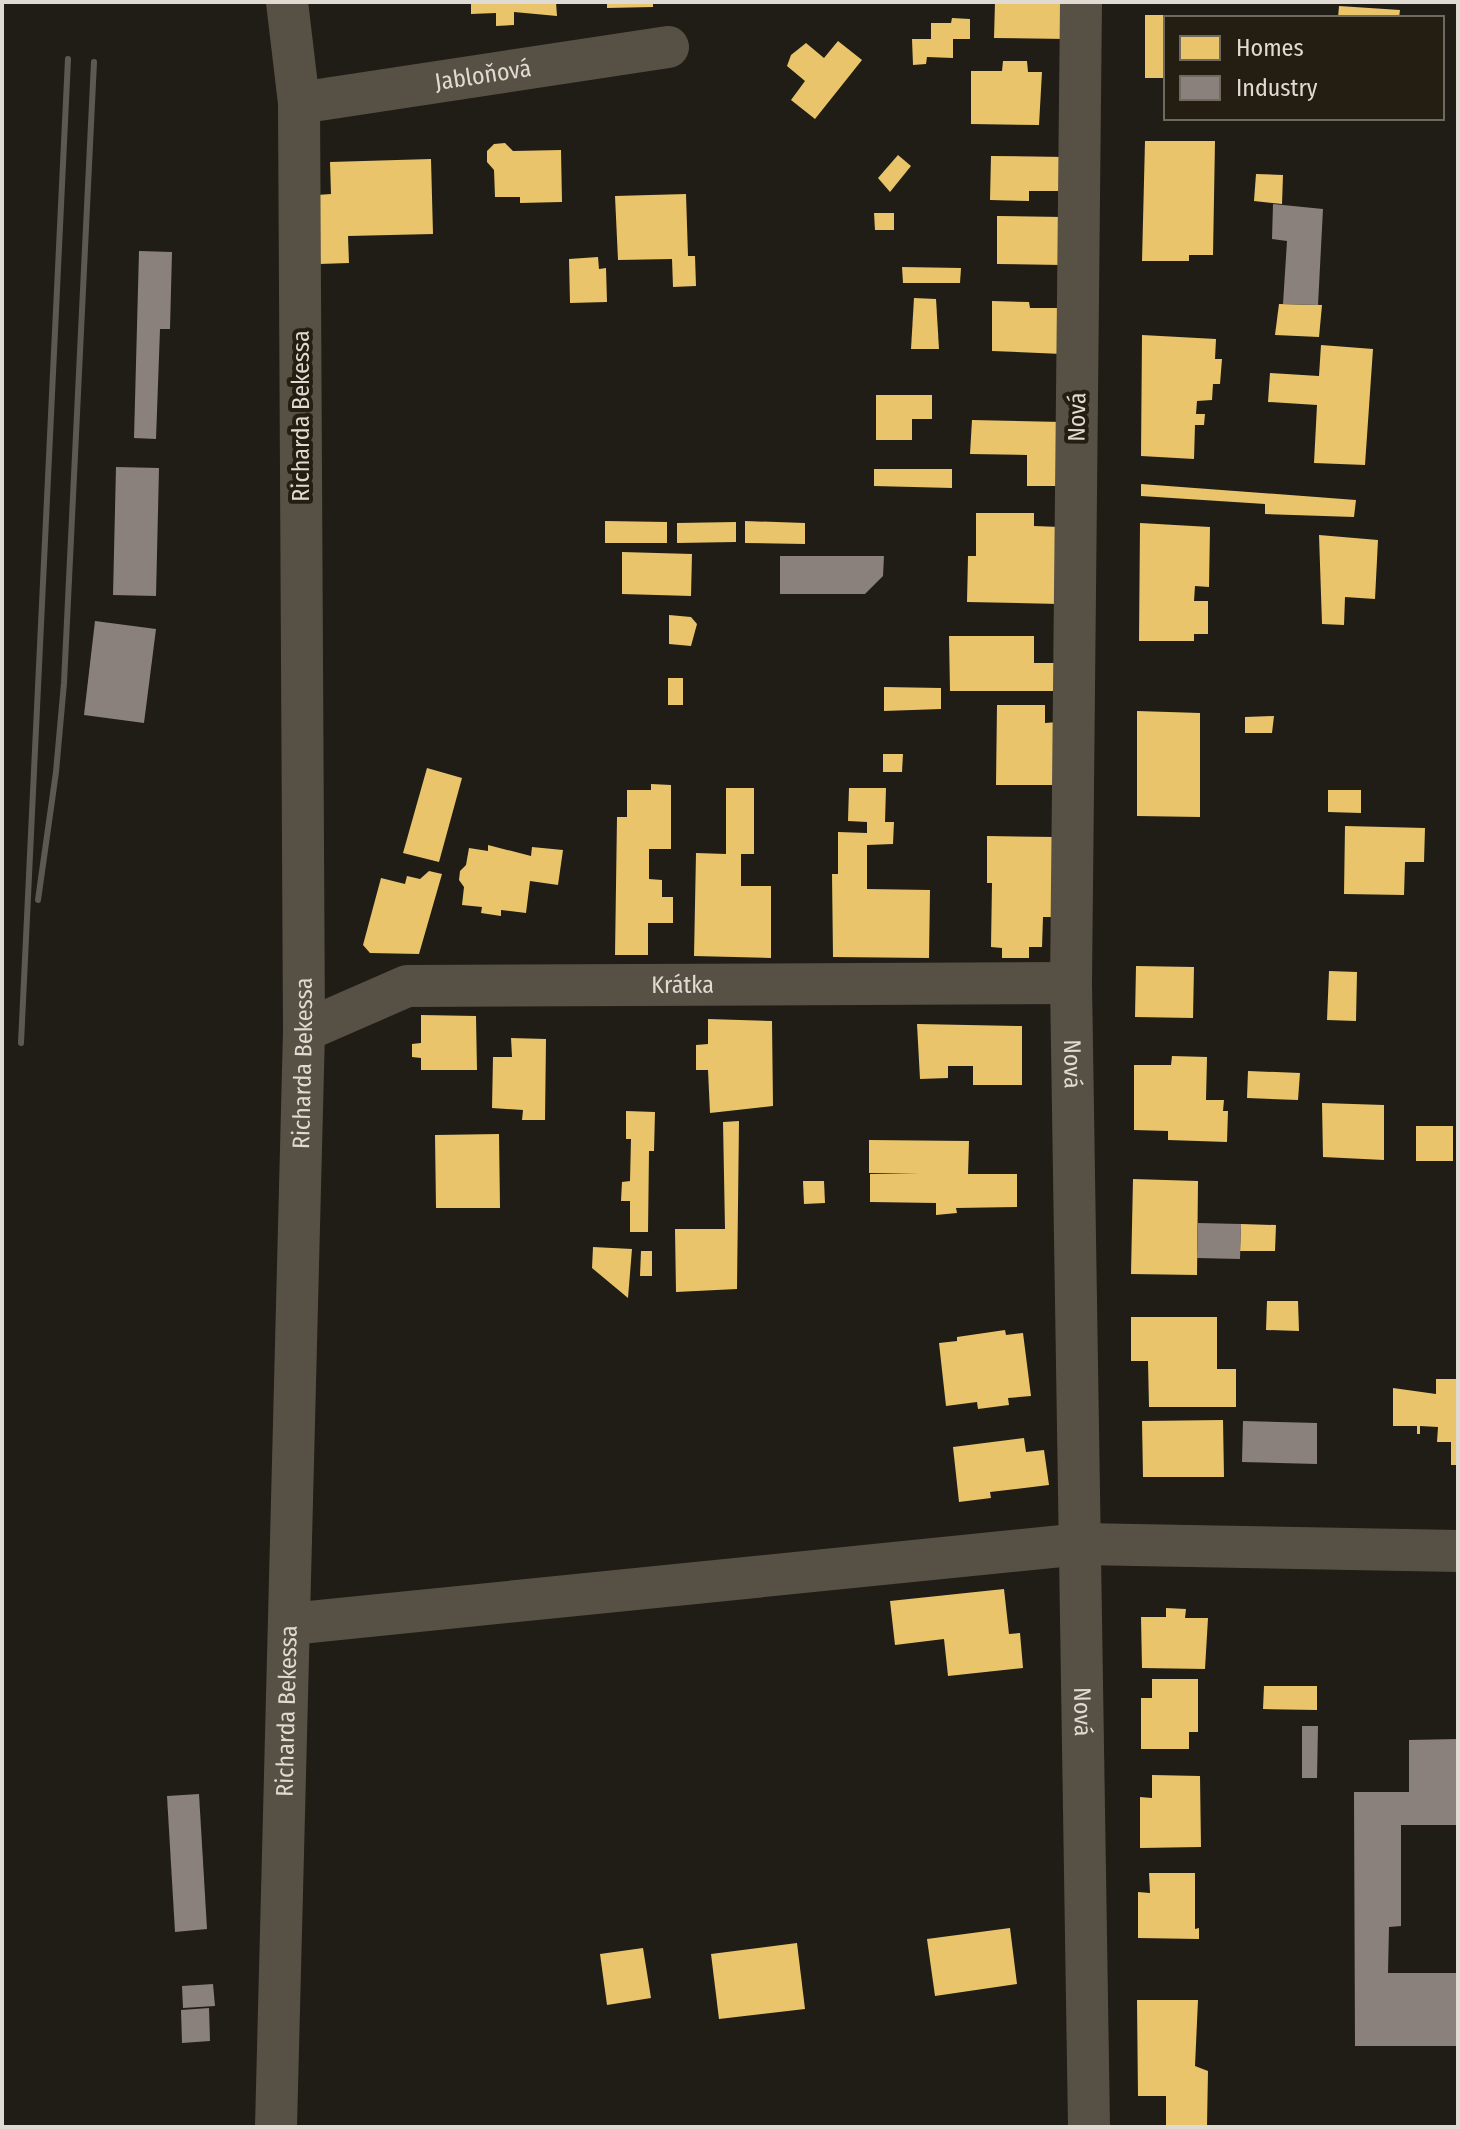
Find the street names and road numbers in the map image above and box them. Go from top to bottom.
street label: Jabloňová [433,54,533,96]
street label: Richarda Bekessa [287,330,315,502]
street label: Nová [1063,392,1091,442]
street label: Krátka [651,971,714,999]
street label: Richarda Bekessa [287,978,318,1149]
street label: Nová [1058,1039,1087,1089]
street label: Richarda Bekessa [270,1625,303,1797]
street label: Nová [1068,1687,1097,1737]

